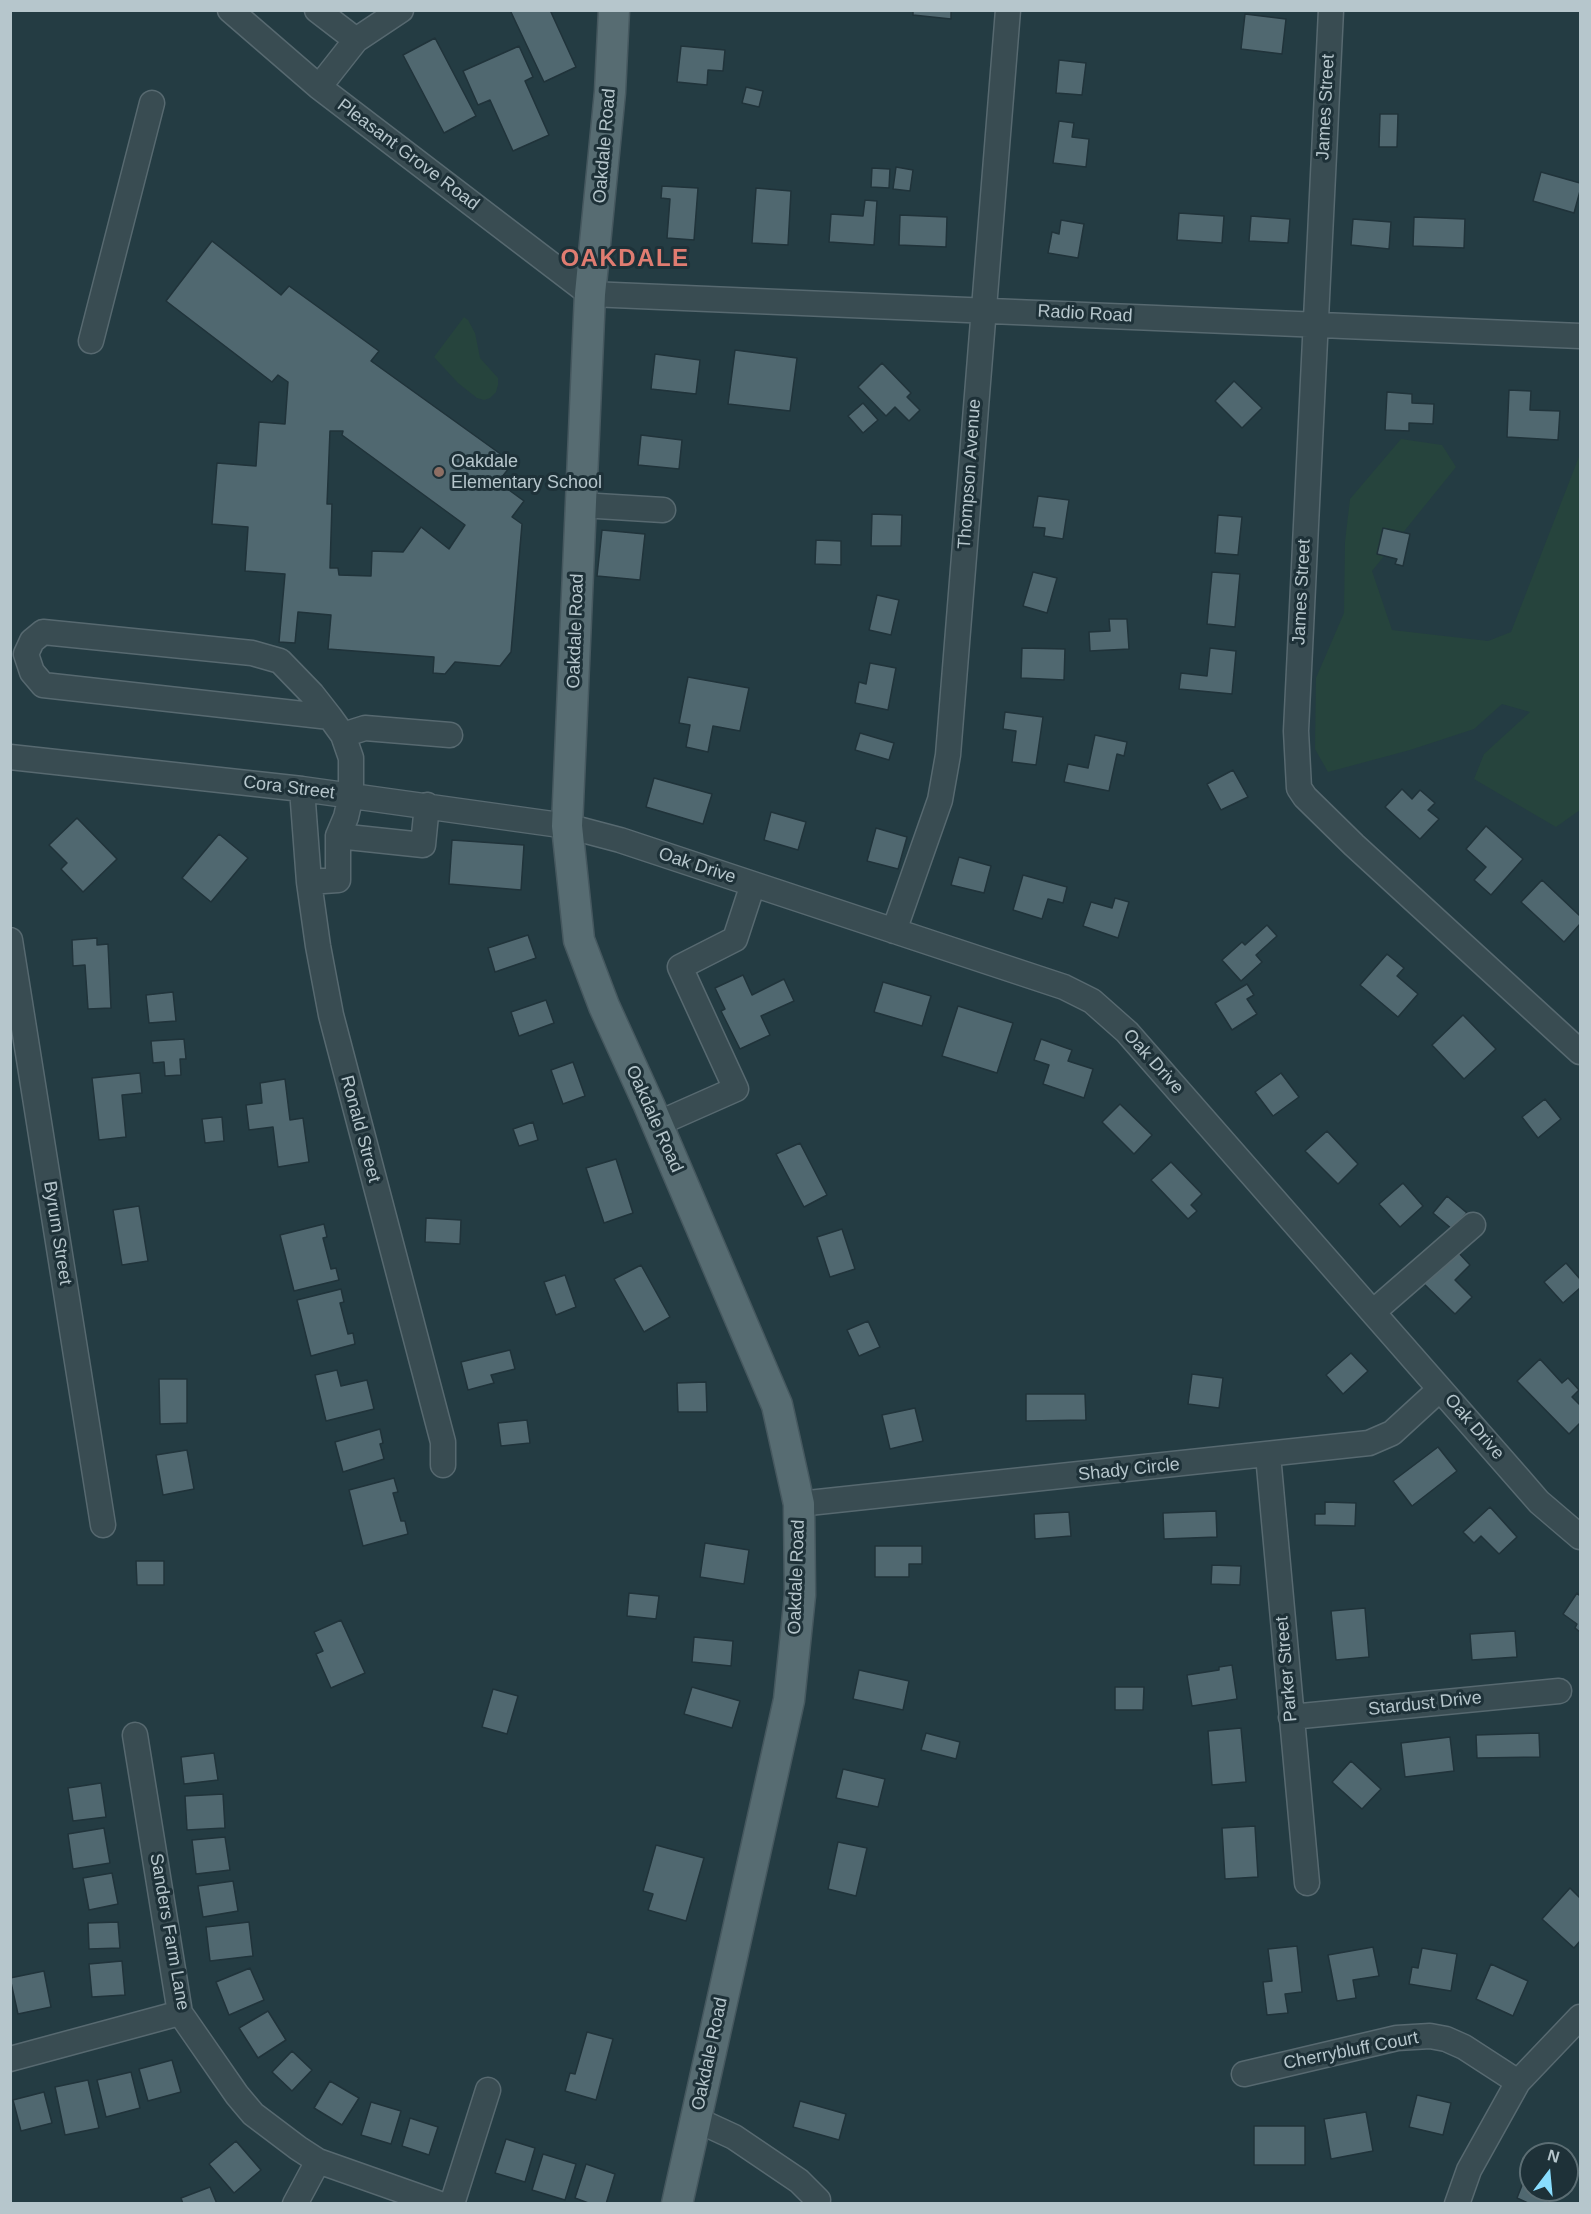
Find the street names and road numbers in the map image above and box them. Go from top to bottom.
street label: James Street [1312,53,1340,161]
street label: Oakdale Road [589,88,621,204]
street label: Pleasant Grove Road [333,95,483,215]
street label: Radio Road [1037,301,1133,327]
street label: Thompson Avenue [954,398,986,550]
street label: James Street [1288,538,1316,646]
street label: Oakdale Road [563,573,589,689]
street label: Cora Street [242,772,336,804]
street label: Oak Drive [656,843,738,889]
street label: Oak Drive [1118,1025,1188,1099]
street label: Oakdale Road [621,1062,687,1176]
street label: Ronald Street [335,1073,385,1185]
street label: Byrum Street [38,1179,76,1287]
street label: Oak Drive [1440,1390,1508,1464]
street label: Shady Circle [1077,1454,1181,1486]
street label: Oakdale Road [784,1519,810,1635]
street label: Parker Street [1272,1615,1302,1723]
street label: Stardust Drive [1367,1687,1483,1721]
street label: Sanders Farm Lane [145,1852,193,2012]
street label: Oakdale Road [687,1995,733,2113]
street label: Cherrybluff Court [1282,2027,1420,2075]

